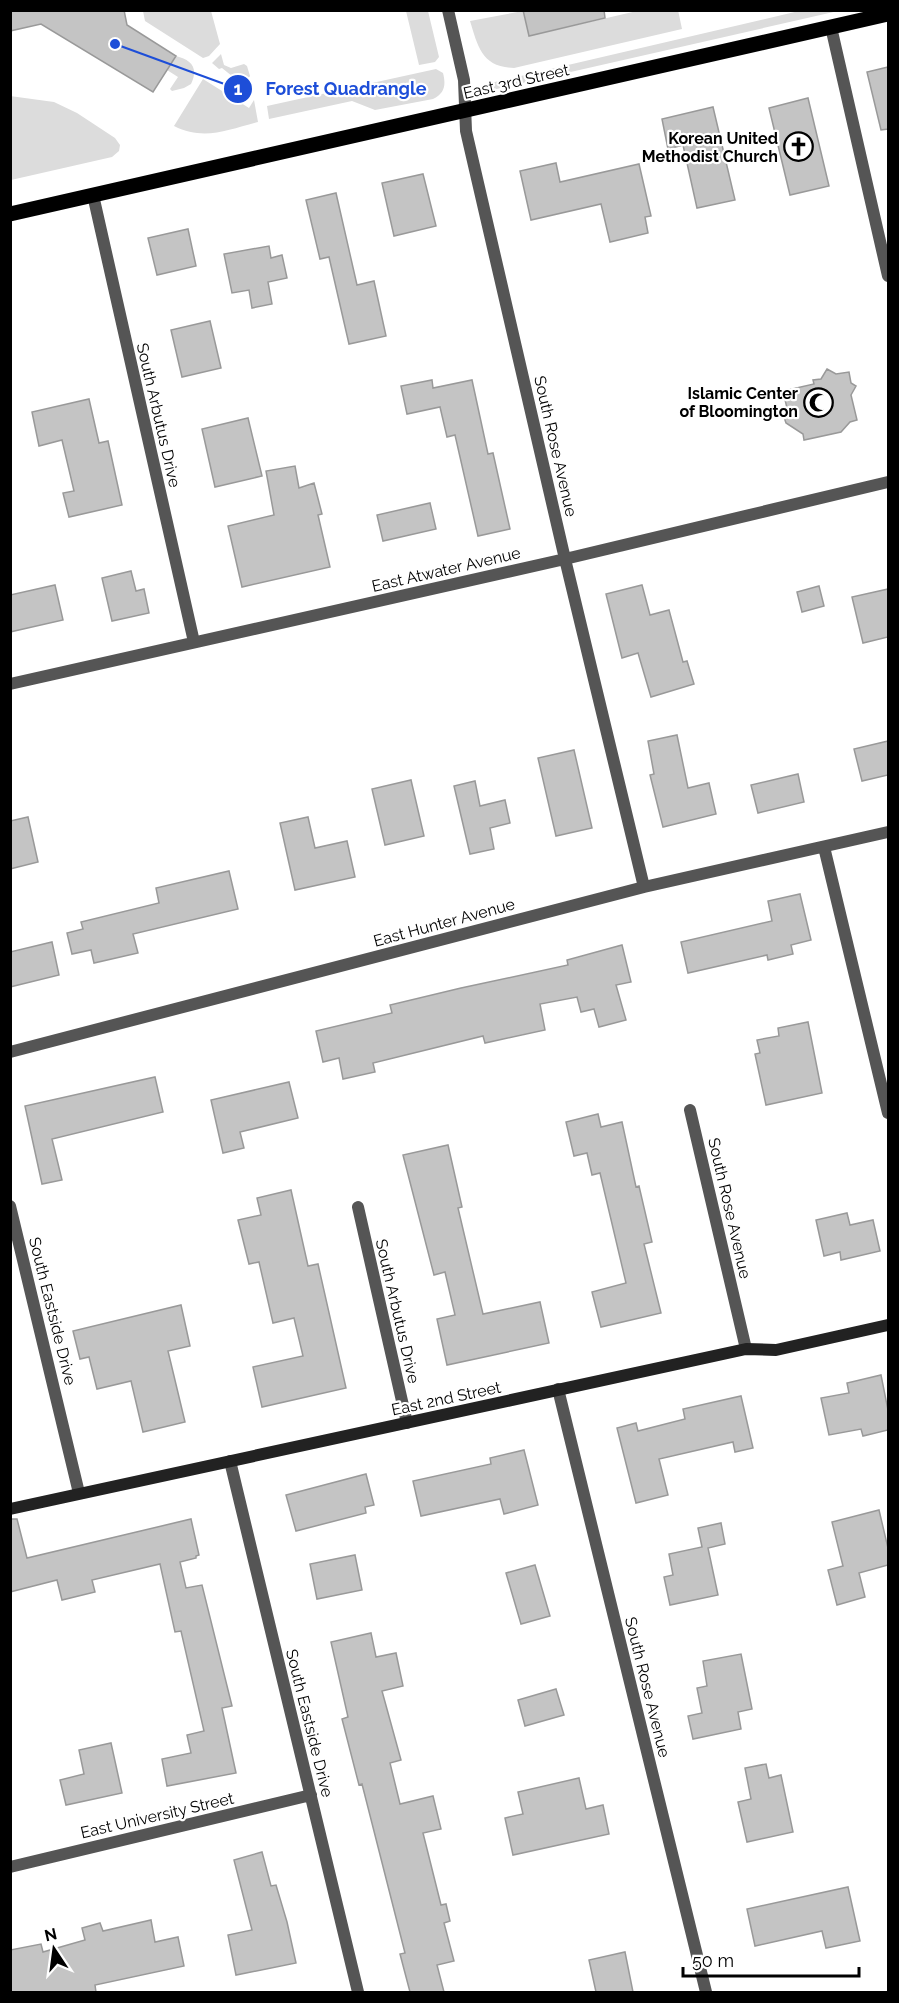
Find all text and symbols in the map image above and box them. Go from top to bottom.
street label: East 3rd Street [461,60,571,103]
callout: Forest Quadrangle [223,71,438,107]
text: 1 [234,78,243,99]
text: Forest Quadrangle [265,78,427,99]
place label: Korean United Methodist Church [642,129,778,166]
church icon: Korean United Methodist Church [783,131,815,163]
street label: South Arbutus Drive [133,341,184,489]
street label: South Rose Avenue [530,374,581,518]
place label: Islamic Center of Bloomington [679,384,798,421]
mosque icon: Islamic Center of Bloomington [803,386,835,418]
street label: East Atwater Avenue [370,543,522,596]
street label: East Hunter Avenue [371,894,517,951]
street label: South Rose Avenue [704,1136,755,1280]
street label: South Eastside Drive [25,1235,80,1387]
street label: South Arbutus Drive [372,1237,423,1385]
street label: East 2nd Street [390,1377,503,1419]
street label: South Rose Avenue [621,1615,674,1759]
street label: South Eastside Drive [282,1647,337,1799]
street label: East University Street [79,1788,236,1842]
north arrow [24,1919,84,1979]
text: N [43,1924,59,1946]
scale bar [683,1940,858,1978]
text: 50 m [692,1950,734,1971]

